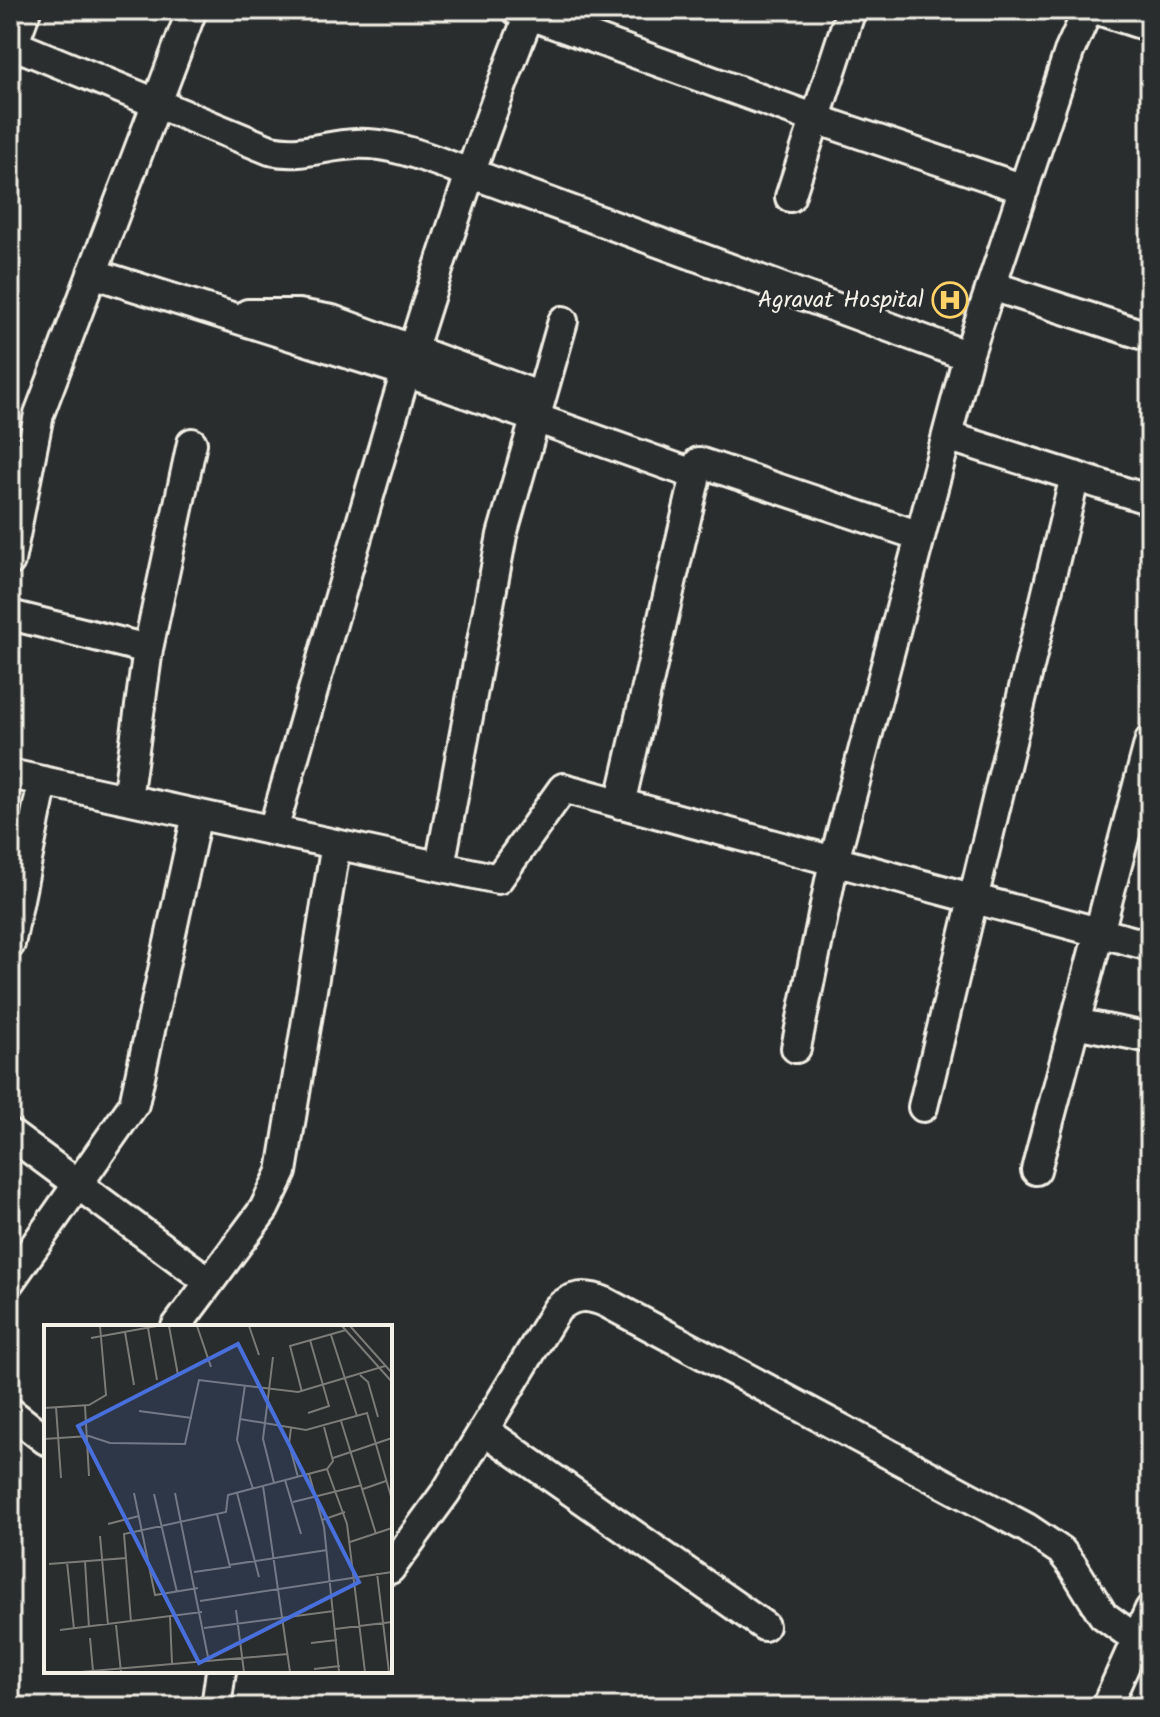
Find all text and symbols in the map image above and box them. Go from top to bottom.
place label: Agravat Hospital [758,281,924,320]
hospital icon: Agravat Hospital [931,281,969,319]
inset map [44,1325,392,1673]

